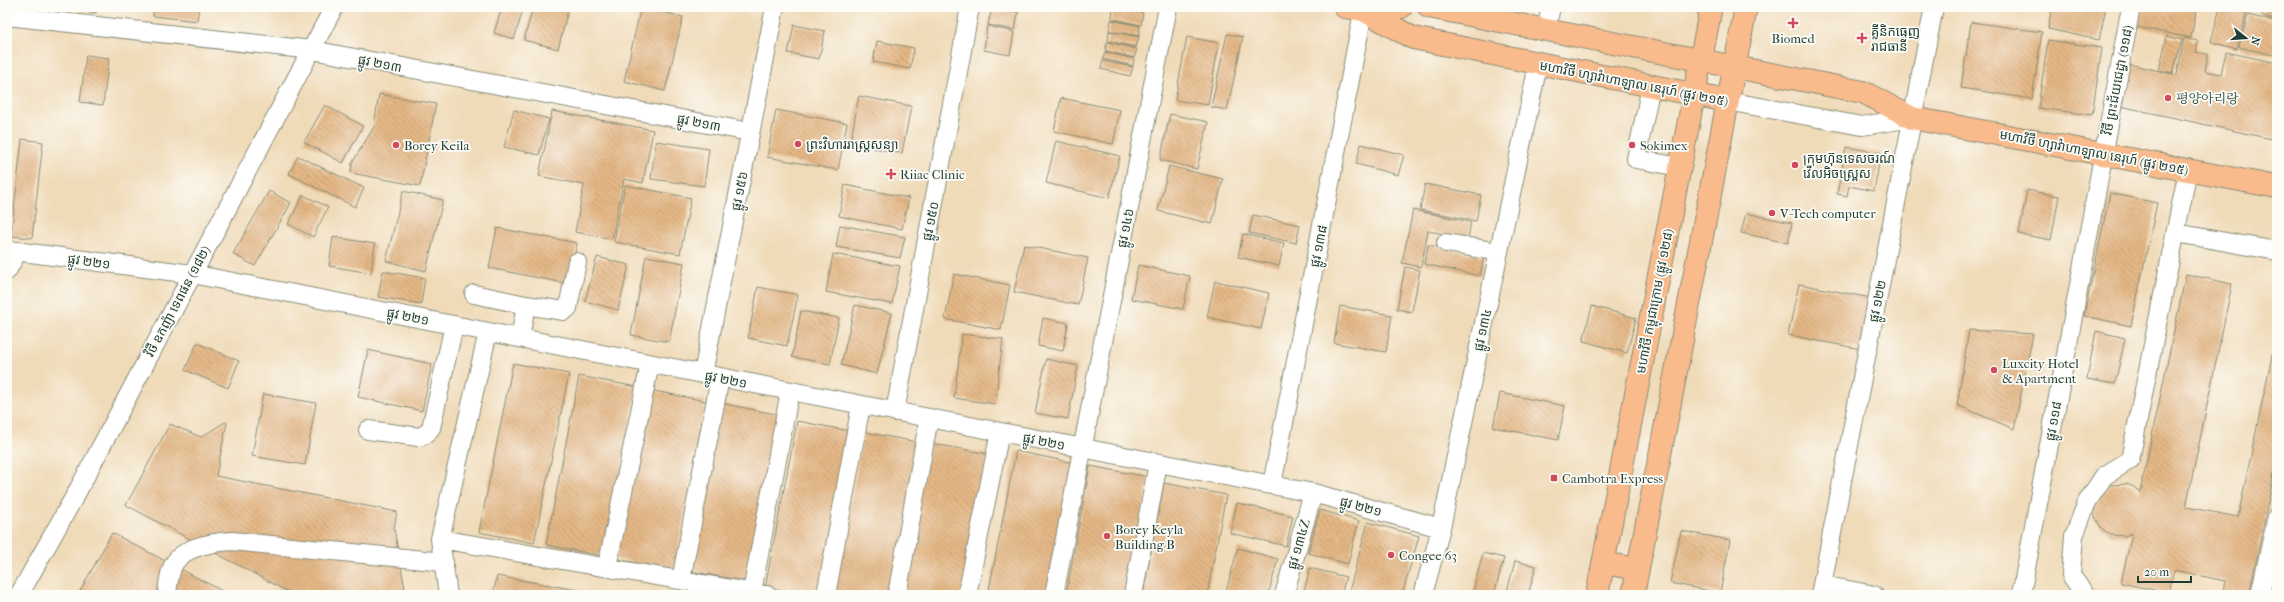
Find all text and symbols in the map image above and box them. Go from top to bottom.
marker: Biomed [1787,17,1799,29]
north arrow [2226,18,2266,58]
place label: គ្លីនិកធ្មេញ រាជធានី [1871,23,1920,54]
street label: វិថី ព្រះជ័យជេដ្ធា (១១៨) [2098,24,2137,138]
place label: Biomed [1772,31,1815,46]
marker: គ្លីនិកធ្មេញ រាជធានី [1856,32,1868,44]
text: N [2247,35,2263,47]
street label: ផ្លូវ ២១៣ [356,52,403,79]
street label: មហាវិថី ហ្សាវ៉ាហាឡាល នេរុហ៍ (ផ្លូវ ២១៥) [1538,56,1730,113]
place label: 평양아리랑 [2176,91,2239,106]
marker: 평양아리랑 [2163,93,2173,103]
street label: ផ្លូវ ២១៣ [675,111,722,138]
street label: មហាវិថី ហ្សាវ៉ាហាឡាល នេរុហ៍ (ផ្លូវ ២១៥) [1998,125,2190,182]
place label: ព្រះវិហាររាស្ត្រសន្យា [806,136,898,153]
place label: Borey Keila [404,138,470,153]
place label: Sokimex [1640,138,1688,153]
marker: ព្រះវិហាររាស្ត្រសន្យា [793,139,803,149]
marker: Borey Keila [391,140,401,150]
marker: Sokimex [1627,140,1637,150]
place label: ក្រុមហ៊ុនទេសចរណ៍ វើលអិចស្រ្ពេស [1803,150,1895,182]
marker: ក្រុមហ៊ុនទេសចរណ៍ វើលអិចស្រ្ពេស [1790,160,1800,170]
place label: Riiac Clinic [900,167,965,182]
marker: Riiac Clinic [885,168,897,180]
street label: ផ្លូវ ១៥៦ [728,170,754,213]
street label: ផ្លូវ ១៥០ [919,200,945,243]
place label: V-Tech computer [1779,206,1876,221]
street label: ផ្លូវ ១៤៦ [1114,207,1140,250]
marker: V-Tech computer [1767,208,1777,218]
street label: ផ្លូវ ១៣៨ [1307,224,1334,269]
street label: មហាវិថី កម្ពុជាក្រោម (ផ្លូវ ១២៨) [1632,227,1680,376]
street label: វិថី ឧកញ៉ា ទេពផន (១៨២) [140,243,214,360]
street label: ផ្លូវ ២២១ [66,251,111,276]
street label: ផ្លូវ ១២២ [1866,279,1893,324]
street label: ផ្លូវ ២២១ [385,305,430,332]
street label: ផ្លូវ ១៣៤ [1471,308,1498,353]
place label: Luxcity Hotel & Apartment [2002,356,2079,386]
marker: Luxcity Hotel & Apartment [1989,365,1999,375]
street label: ផ្លូវ ២២១ [703,368,748,395]
street label: ផ្លូវ ១១៨ [2043,400,2068,443]
street label: ផ្លូវ ២២១ [1021,430,1066,457]
place label: Cambotra Express [1562,471,1663,486]
marker: Cambotra Express [1549,473,1559,483]
street label: ផ្លូវ ២២១ [1337,494,1384,523]
street label: ផ្លូវ ១៣៤Z [1284,517,1317,572]
place label: Borey Keyla Building B [1115,522,1184,552]
marker: Borey Keyla Building B [1102,531,1112,541]
place label: Congee 63 [1399,548,1457,563]
marker: Congee 63 [1386,550,1396,560]
scale bar [2138,558,2191,584]
text: 20 m [2144,565,2169,579]

